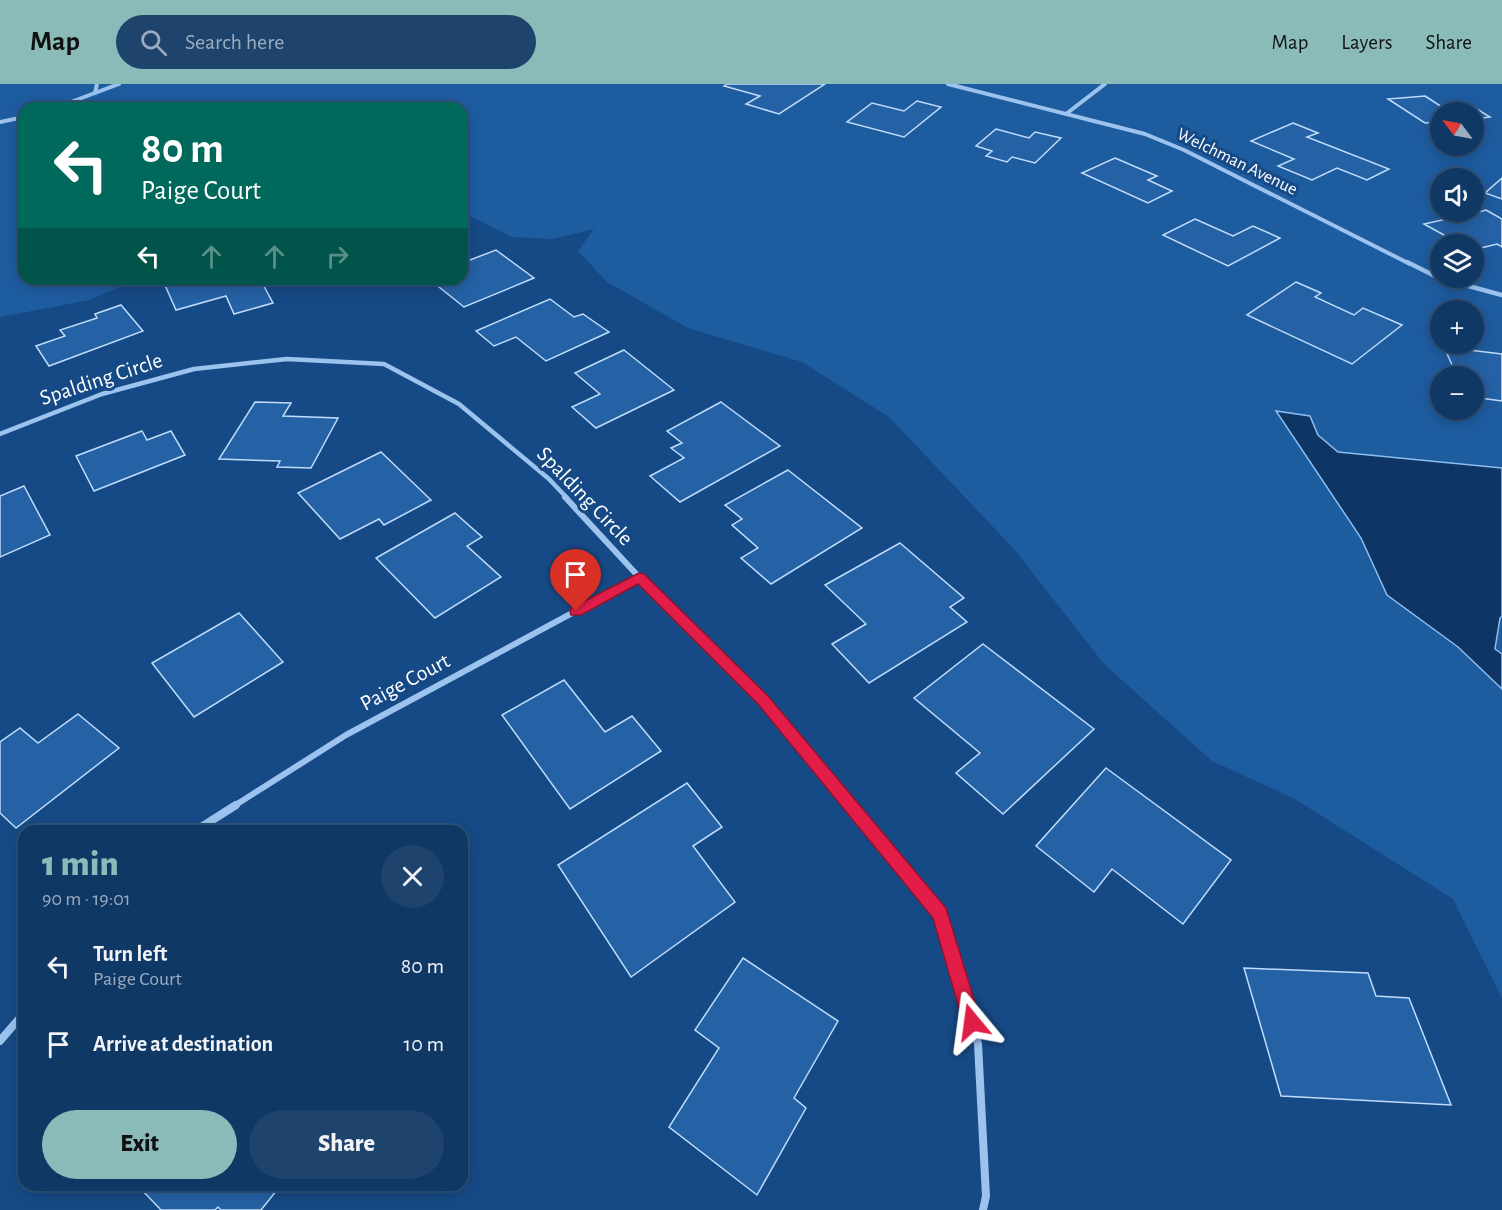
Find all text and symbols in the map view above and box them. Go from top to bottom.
search box [116,15,536,69]
icon: search [137,26,170,59]
text: Map [30,28,80,56]
text: Search here [185,31,284,53]
text: Map [1272,32,1308,53]
text: Layers [1341,32,1392,53]
text: Share [1425,32,1472,53]
north arrow [1430,102,1484,156]
map controls [1430,102,1484,420]
street label: Welchman Avenue [1174,125,1300,199]
icon: left [42,126,120,204]
text: 80 m [141,128,224,170]
button: sound [1430,168,1484,222]
text: Paige Court [141,177,261,204]
button: layers [1430,234,1484,288]
icon: left [132,240,165,273]
icon: ahead [195,240,228,273]
icon: ahead [258,240,291,273]
icon: right [321,240,354,273]
button: + [1430,300,1484,354]
street label: Spalding Circle [37,349,165,409]
button: − [1430,366,1484,420]
street label: Spalding Circle [533,443,637,549]
pin [550,549,601,611]
icon: arrive [559,558,592,591]
street label: Paige Court [357,649,453,715]
button: close [381,845,444,908]
text: 1 min [42,846,119,882]
text: 90 m · 19:01 [42,889,131,909]
text: Turn left [93,943,167,965]
icon: left [42,950,75,983]
text: 80 m [401,955,444,977]
text: Paige Court [93,969,182,989]
position arrow [940,990,1004,1054]
icon: arrive [42,1028,75,1061]
text: Arrive at destination [93,1033,273,1055]
text: 10 m [404,1033,444,1055]
button: Exit [42,1110,237,1179]
button: Share [249,1110,444,1179]

